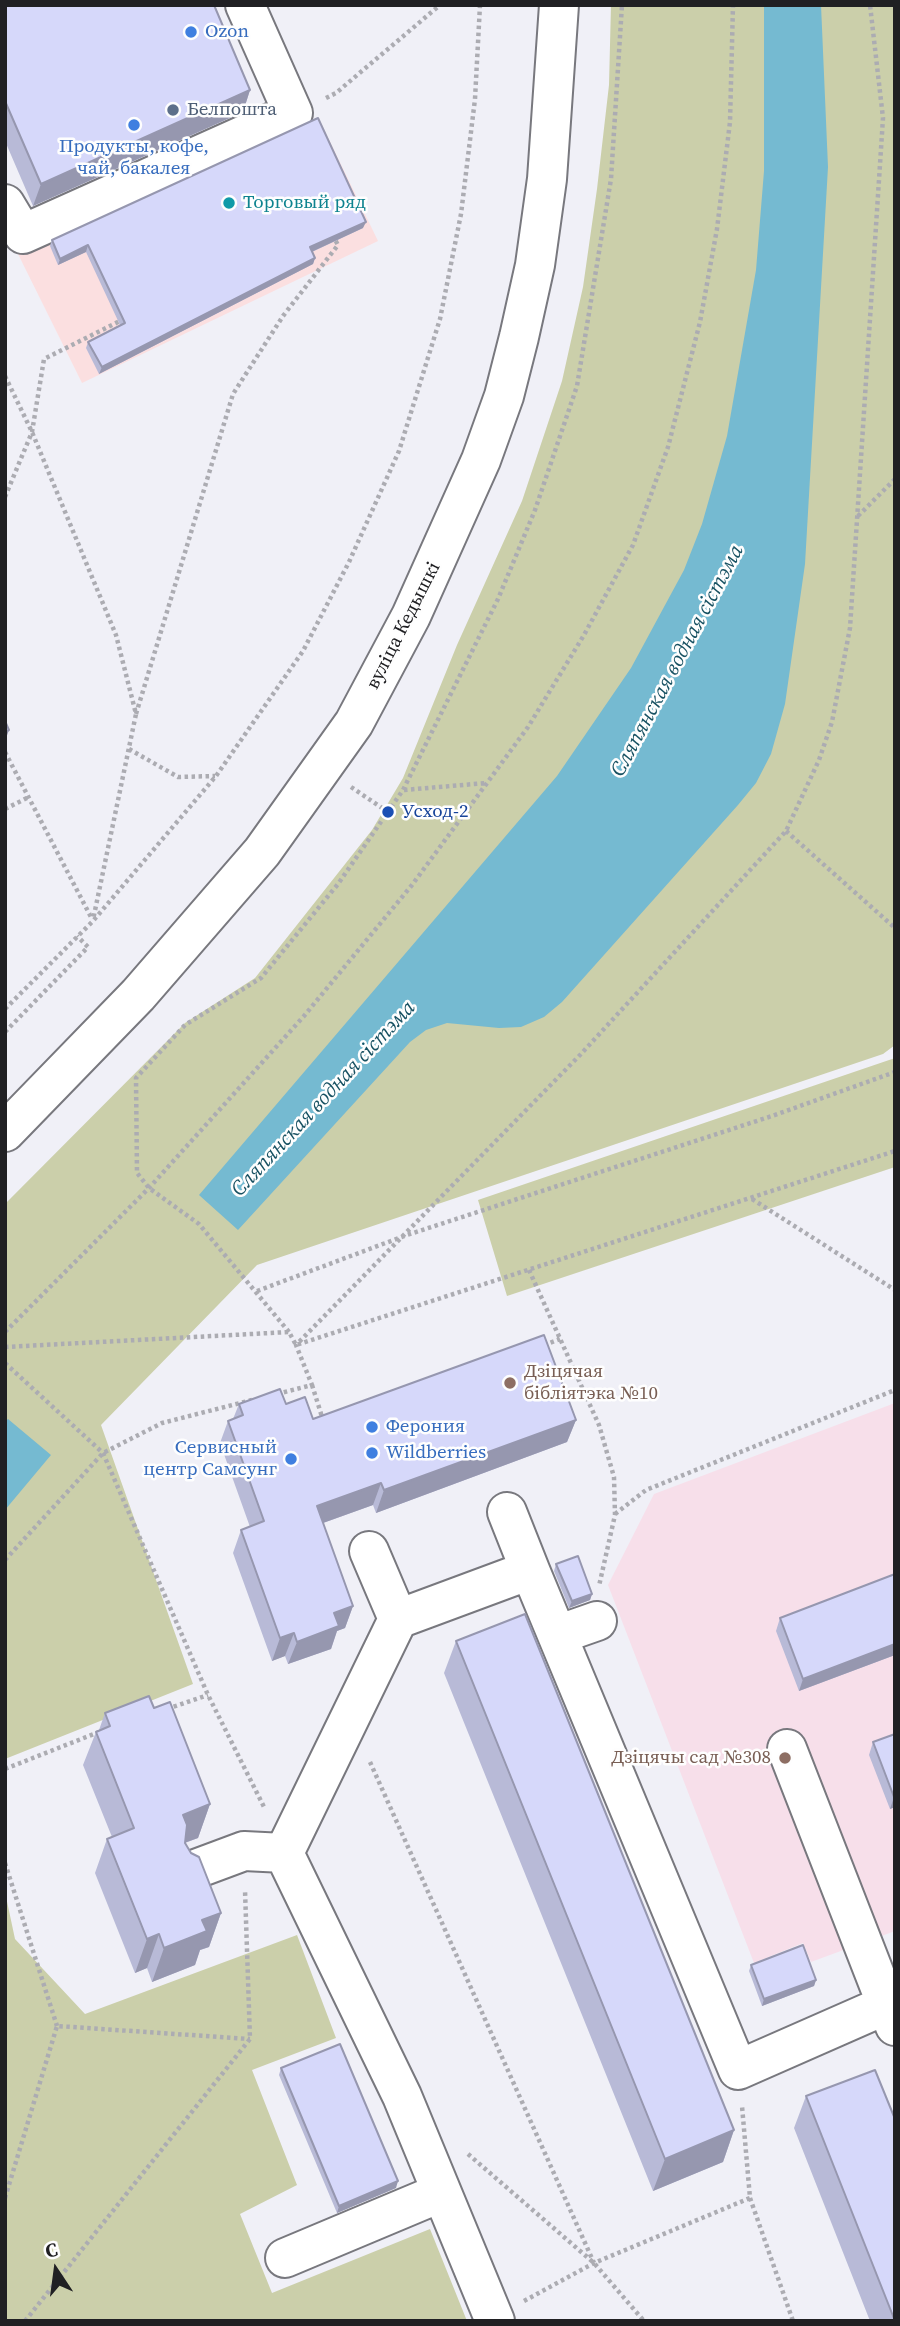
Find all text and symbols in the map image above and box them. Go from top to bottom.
place label: Ozon [205,21,249,43]
marker: Ozon [183,24,199,40]
place label: Белпошта [187,99,277,121]
marker: Белпошта [165,102,181,118]
marker: Продукты, кофе, чай, бакалея [126,117,142,133]
place label: Продукты, кофе, чай, бакалея [59,136,209,180]
place label: Торговый ряд [243,192,366,214]
marker: Торговый ряд [221,195,237,211]
water label: Сляпянская водная сістэма [606,541,750,781]
street label: вуліца Кедышкі [362,559,446,693]
place label: Усход-2 [402,801,469,823]
marker: Усход-2 [380,804,396,820]
water label: Сляпянская водная сістэма [227,996,421,1202]
place label: Дзіцячая бібліятэка №10 [524,1361,658,1405]
marker: Дзіцячая бібліятэка №10 [502,1375,518,1391]
place label: Ферония [386,1416,465,1438]
marker: Ферония [364,1419,380,1435]
place label: Сервисный центр Самсунг [143,1437,277,1481]
place label: Wildberries [386,1442,486,1464]
marker: Wildberries [364,1445,380,1461]
marker: Сервисный центр Самсунг [283,1451,299,1467]
place label: Дзіцячы сад №308 [611,1747,771,1769]
marker: Дзіцячы сад №308 [777,1750,793,1766]
north arrow [21,2235,91,2305]
text: С [43,2236,60,2264]

